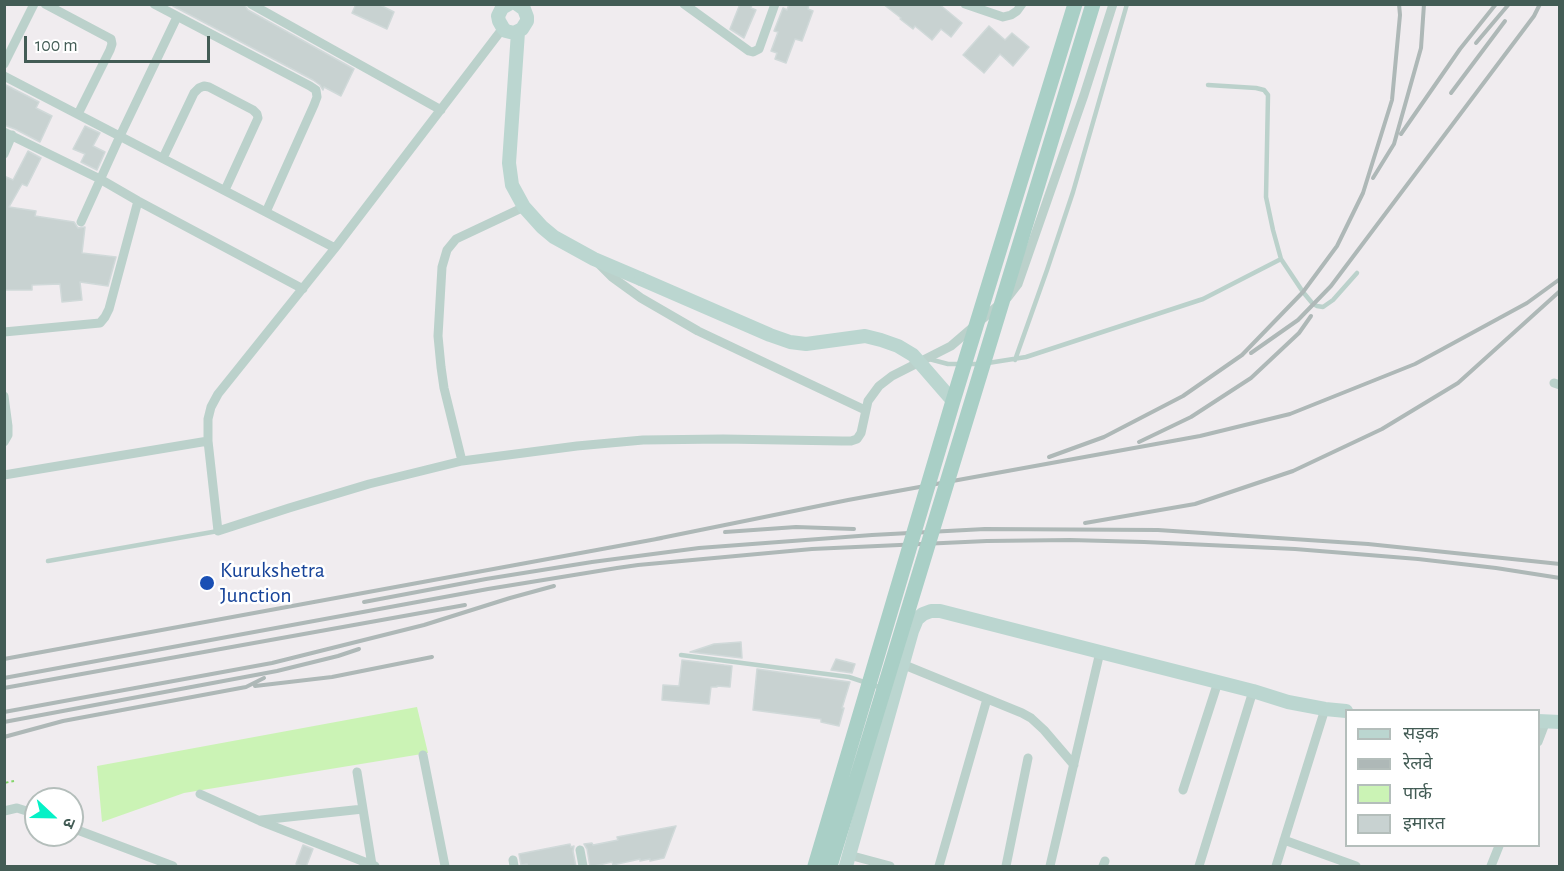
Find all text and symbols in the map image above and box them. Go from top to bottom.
scale bar [27,24,213,62]
text: 100 m [35,37,78,55]
place label: Kurukshetra Junction [220,557,325,608]
marker: Kurukshetra Junction [198,574,216,592]
legend [1345,709,1540,847]
text: सड़क [1403,725,1439,743]
text: रेलवे [1403,755,1433,773]
text: पार्क [1403,785,1432,803]
north arrow [24,787,84,847]
text: इमारत [1403,815,1445,833]
text: उ [60,816,78,830]

